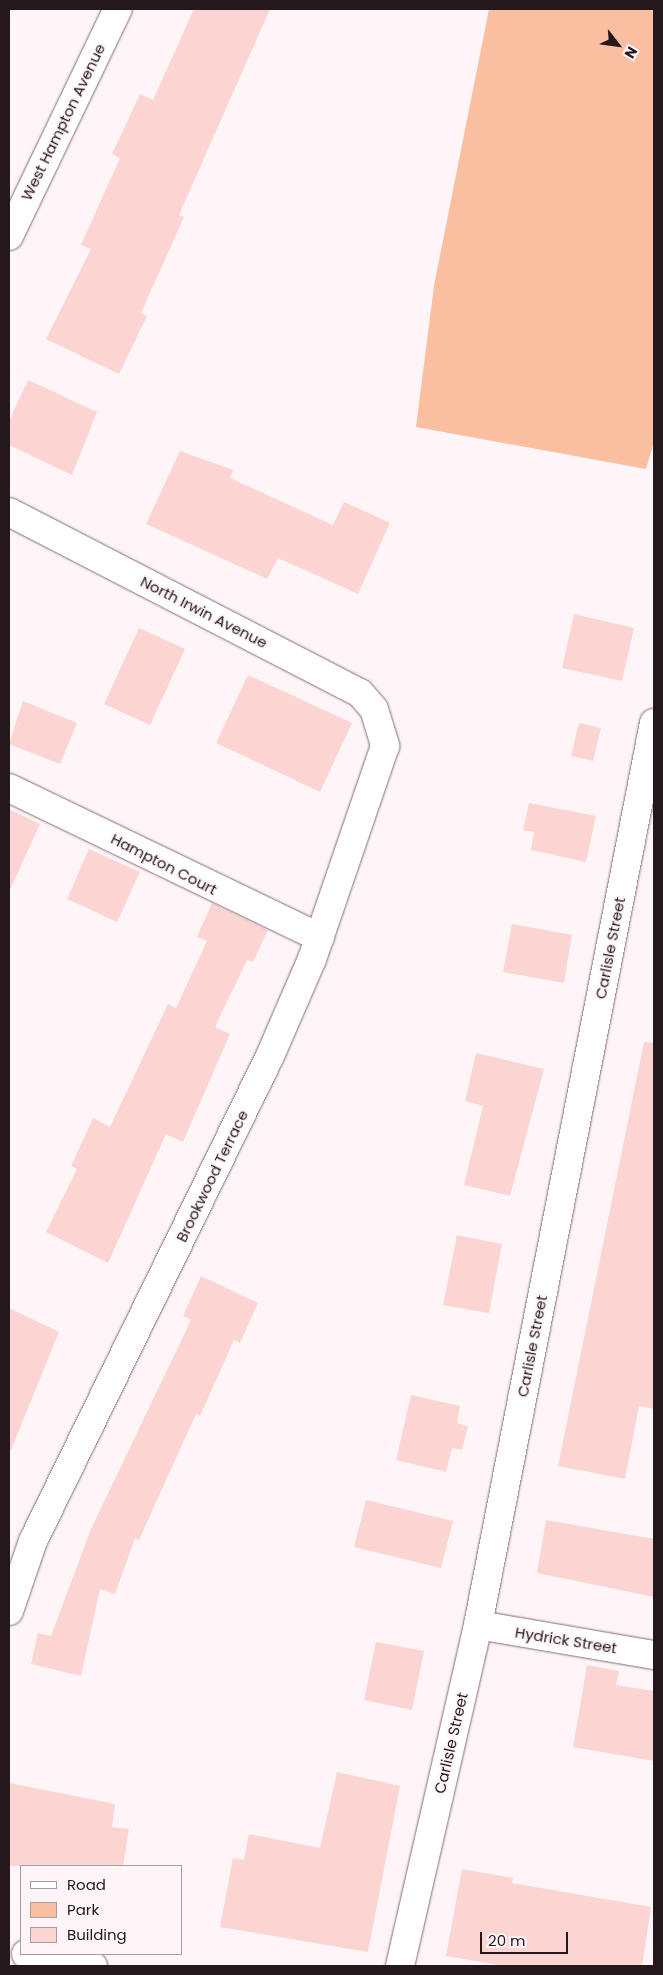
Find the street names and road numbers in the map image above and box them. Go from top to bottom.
street label: West Hampton Avenue [17,41,109,203]
street label: North Irwin Avenue [138,572,270,652]
street label: Hampton Court [108,830,220,898]
street label: Carlisle Street [591,896,629,1000]
street label: Brookwood Terrace [172,1107,252,1245]
street label: Carlisle Street [513,1294,551,1398]
street label: Hydrick Street [514,1623,618,1657]
street label: Carlisle Street [431,1691,471,1795]

